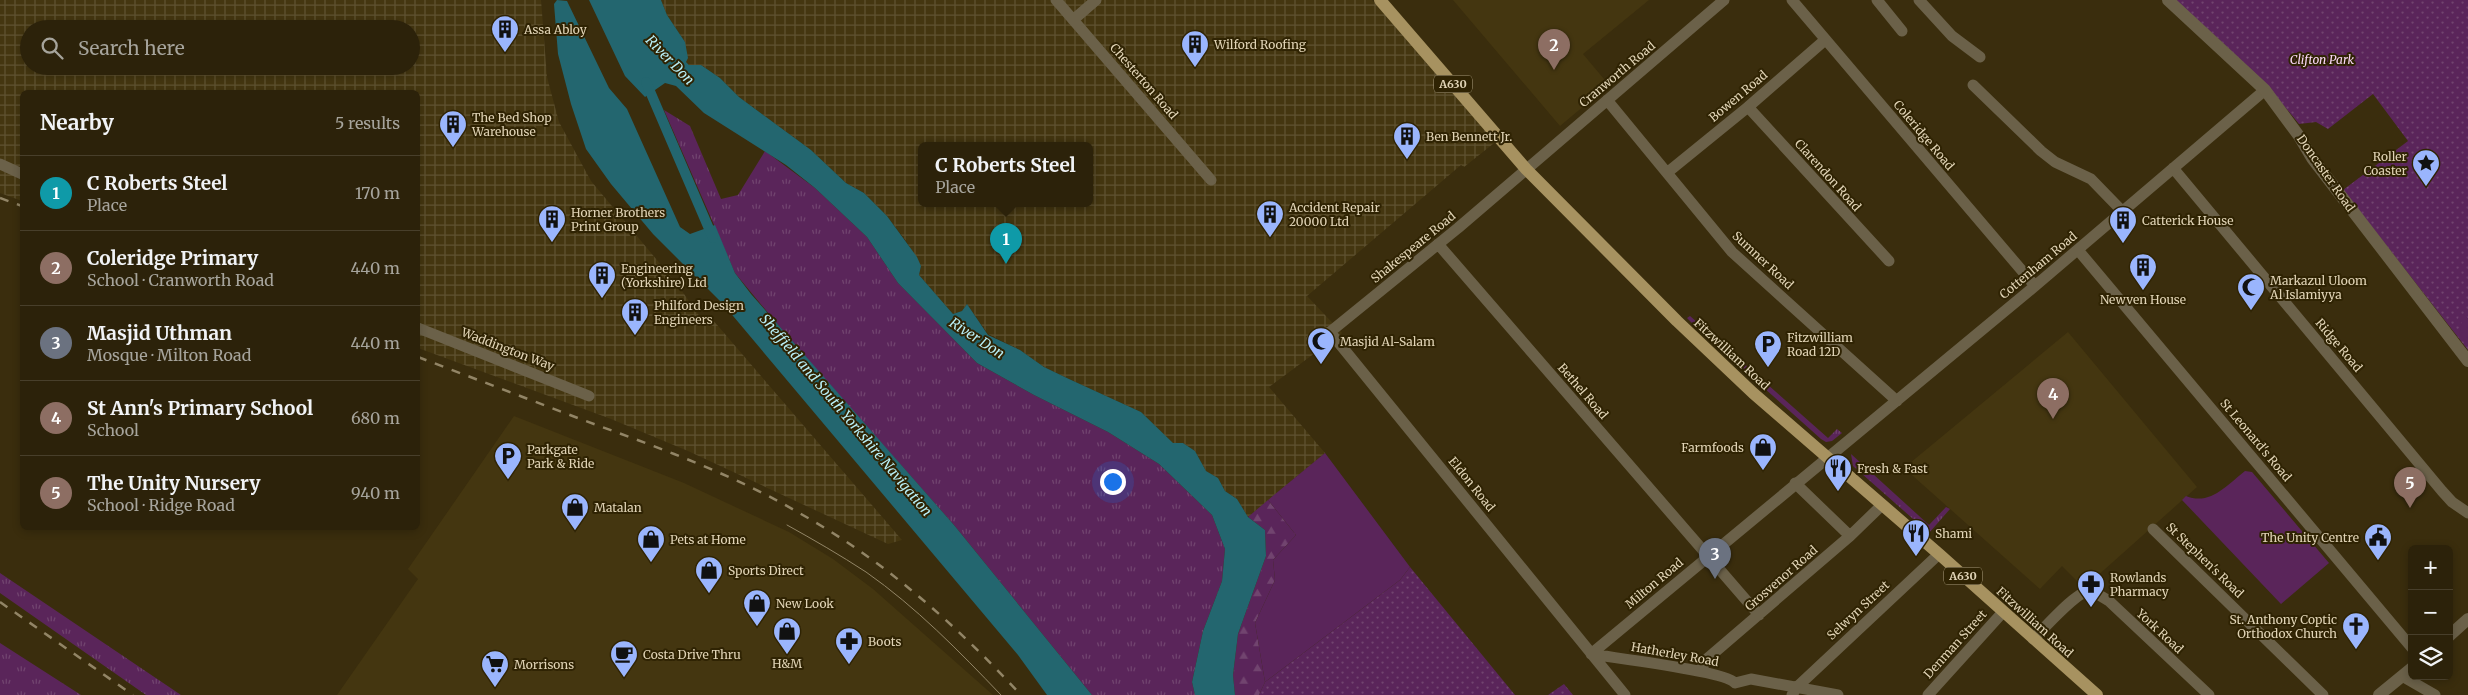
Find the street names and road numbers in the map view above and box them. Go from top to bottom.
street label: Cranworth Road [1576,38,1658,110]
street label: Chesterton Road [1107,40,1181,122]
street label: Bowen Road [1706,67,1770,125]
road number: A630 [1434,76,1472,92]
street label: Coleridge Road [1890,97,1958,173]
street label: Doncaster Road [2294,132,2358,214]
street label: Clarendon Road [1792,136,1864,214]
street label: Shakespeare Road [1368,208,1458,286]
street label: Sumner Road [1729,228,1797,292]
street label: Cottenham Road [1996,228,2080,302]
street label: Fitzwilliam Road [1691,315,1773,393]
street label: Ridge Road [2312,315,2366,375]
street label: Waddington Way [458,324,557,374]
street label: Bethel Road [1555,360,1611,422]
street label: St Leonard's Road [2217,396,2295,484]
street label: Eldon Road [1446,454,1498,514]
street label: St Stephen's Road [2163,519,2247,601]
street label: Grosvenor Road [1741,542,1821,614]
street label: Milton Road [1622,555,1686,611]
road number: A630 [1944,568,1982,584]
street label: Selwyn Street [1824,577,1893,643]
street label: Fitzwilliam Road [1994,584,2076,660]
street label: York Road [2133,605,2186,656]
street label: Denman Street [1920,606,1990,681]
street label: Hatherley Road [1630,639,1720,669]

